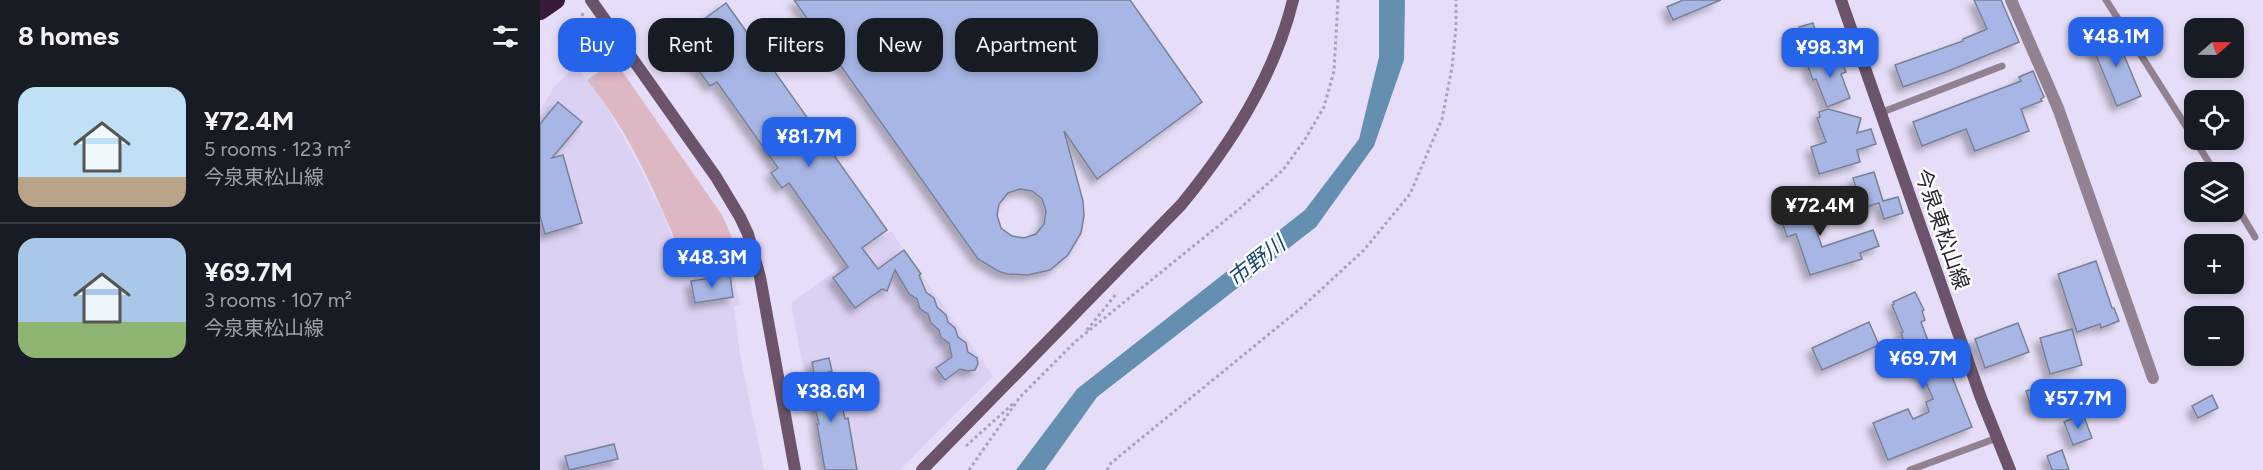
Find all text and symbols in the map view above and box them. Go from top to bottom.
pin: ¥48.1M [2067,17,2165,68]
chip: Buy [558,18,636,72]
chip: Rent [648,18,734,72]
chip: Filters [746,18,845,72]
chip: New [857,18,943,72]
chip: Apartment [955,18,1098,72]
north arrow [2184,18,2244,78]
map controls [2184,18,2244,366]
text: 8 homes [18,20,119,52]
icon: filters [489,20,522,53]
text: ¥48.1M [2082,24,2150,48]
pin: ¥98.3M [1781,28,1879,79]
text: ¥98.3M [1796,35,1864,59]
button: locate [2184,90,2244,150]
text: ¥72.4M [204,105,294,137]
icon: home [66,111,138,183]
pin: ¥81.7M [760,117,858,168]
text: ¥81.7M [776,124,842,148]
text: 5 rooms · 123 m² [204,137,351,161]
button: layers [2184,162,2244,222]
text: 今泉東松山線 [204,165,324,189]
street label: 今泉東松山線 [1910,165,1975,292]
pin: ¥72.4M [1771,186,1869,237]
text: ¥72.4M [1785,193,1855,217]
water label: 市野川 [1222,229,1292,292]
button: + [2184,234,2244,294]
pin: ¥48.3M [663,238,761,289]
text: ¥48.3M [677,245,747,269]
text: ¥69.7M [204,256,293,288]
icon: home [66,262,138,334]
text: 3 rooms · 107 m² [204,288,352,312]
button: − [2184,306,2244,366]
text: 今泉東松山線 [204,316,324,340]
pin: ¥69.7M [1874,339,1972,390]
text: ¥69.7M [1889,346,1957,370]
pin: ¥38.6M [782,372,880,423]
text: ¥38.6M [797,379,865,403]
pin: ¥57.7M [2029,379,2127,430]
text: ¥57.7M [2044,386,2112,410]

